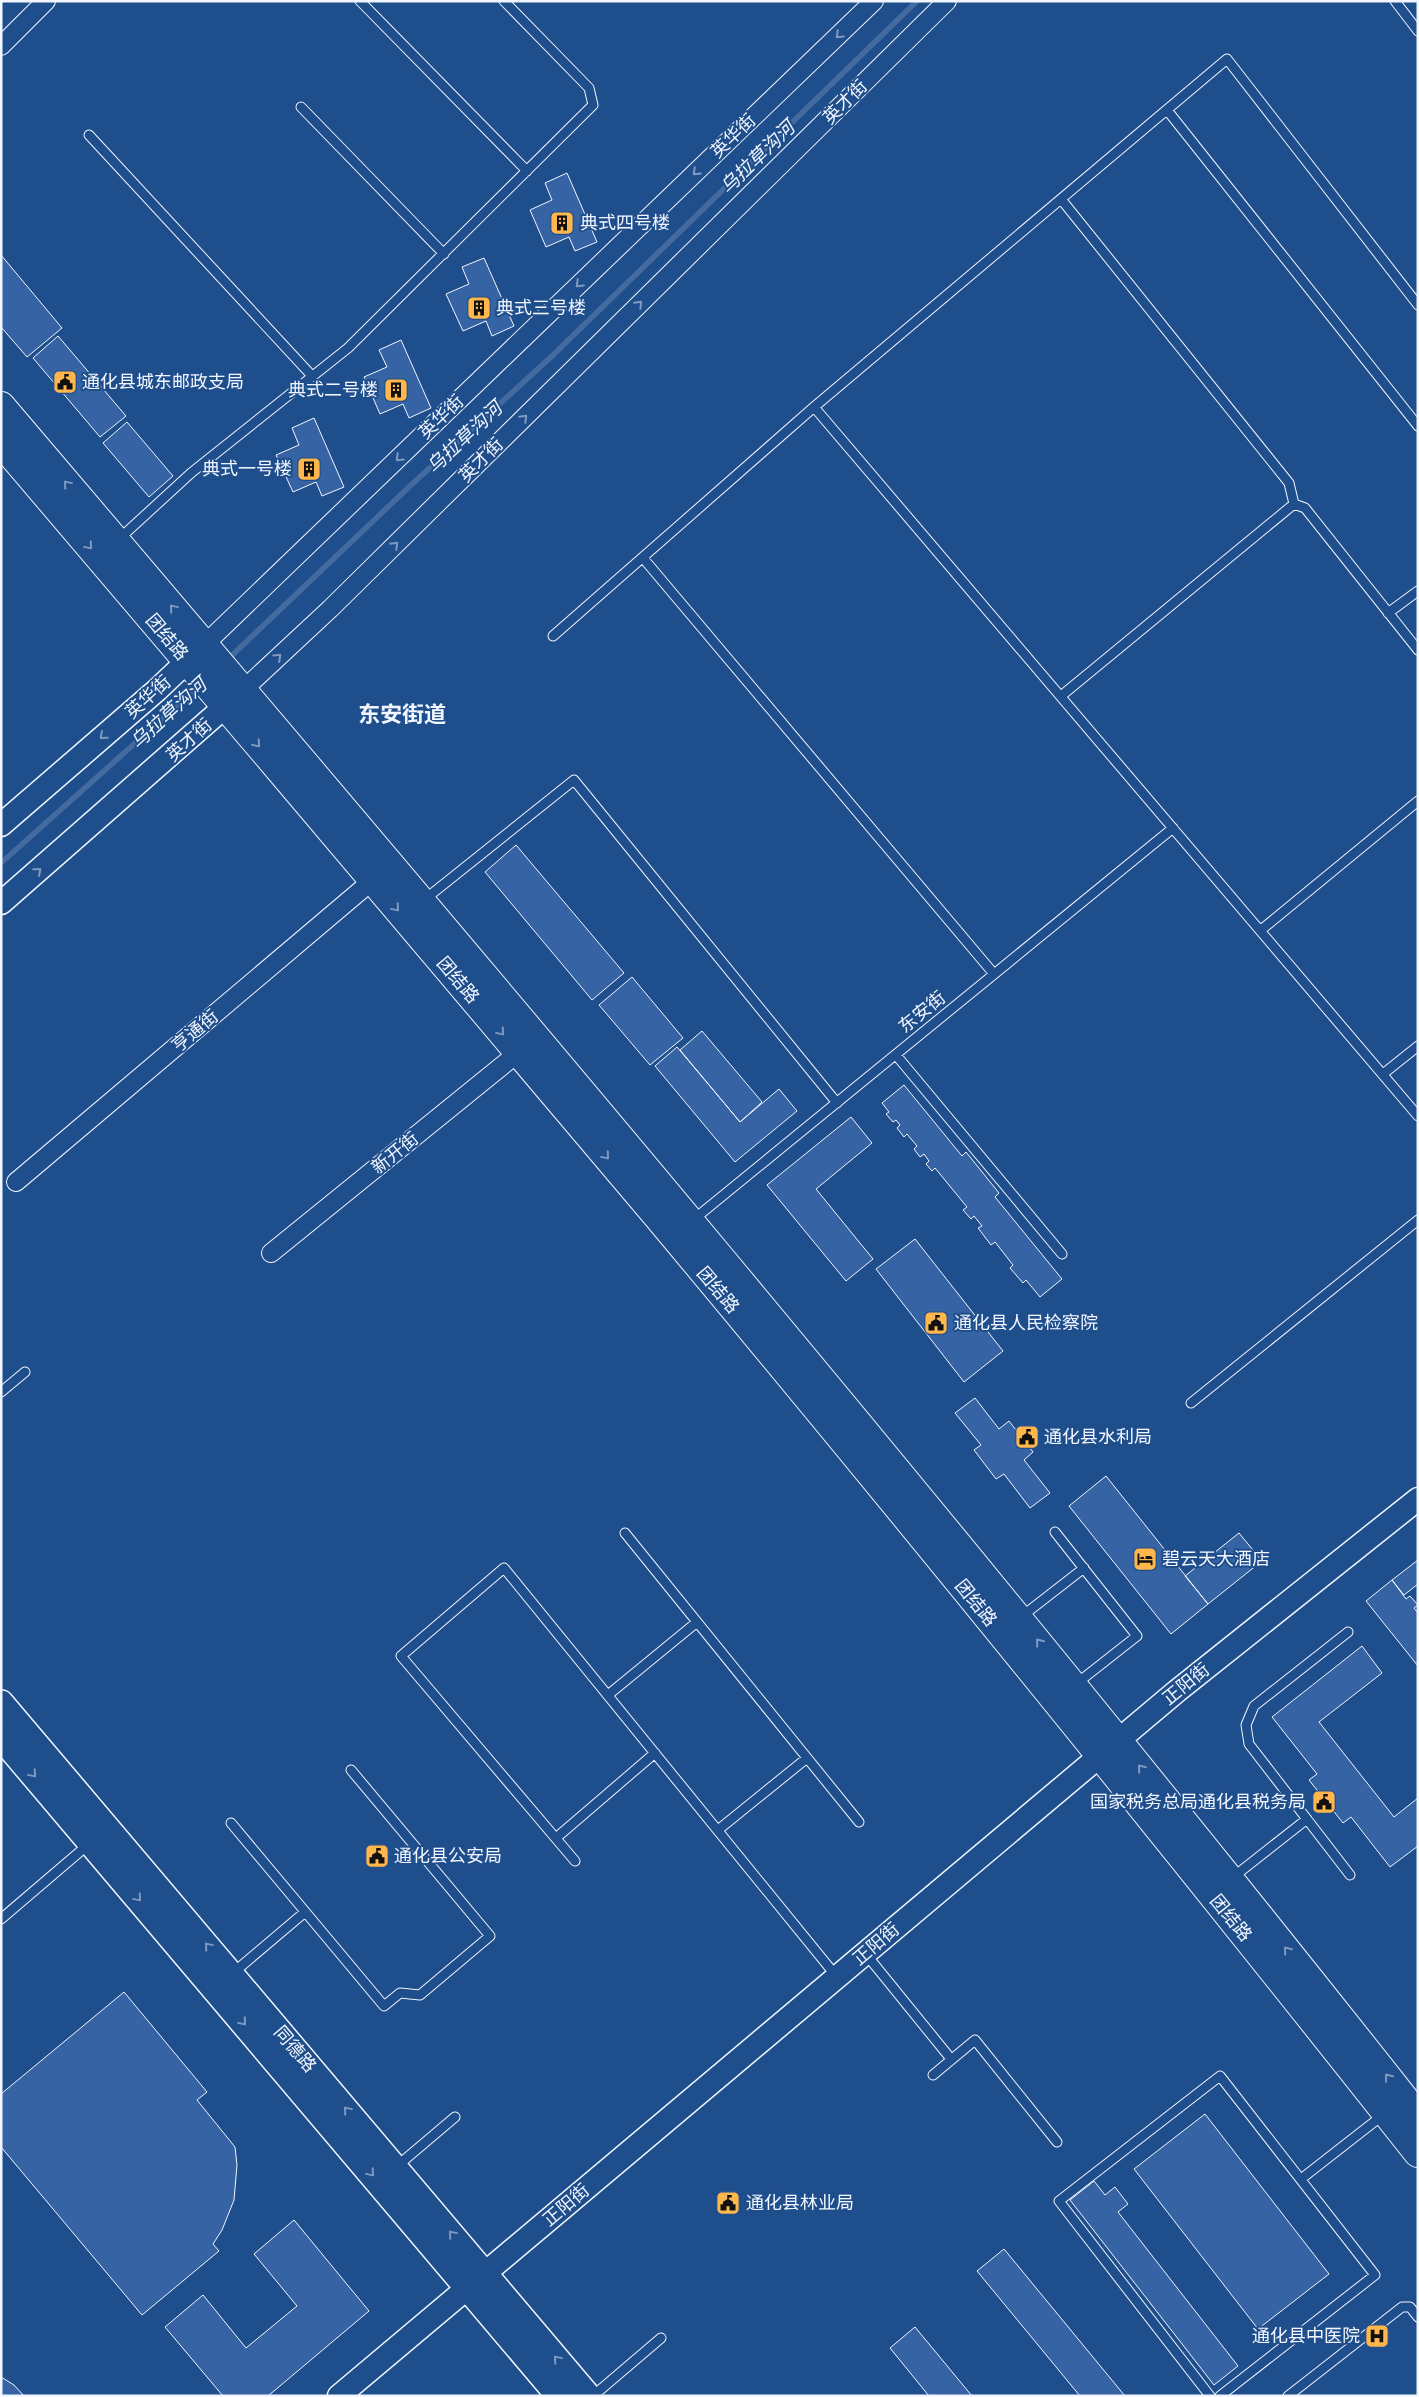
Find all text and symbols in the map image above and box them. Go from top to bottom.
one-way arrow [835,29,844,38]
street label: 英才街 [818,75,871,128]
street label: 英华街 [706,109,759,162]
water label: 乌拉草沟河 [715,113,802,199]
one-way arrow [693,166,702,175]
building icon: 典式四号楼 [549,210,575,236]
place label: 典式四号楼 [580,212,670,233]
one-way arrow [576,279,585,288]
building icon: 典式三号楼 [466,295,492,321]
place label: 典式三号楼 [496,297,586,318]
one-way arrow [634,301,643,310]
public building icon: 通化县城东邮政支局 [52,369,78,395]
place label: 通化县城东邮政支局 [82,371,244,392]
building icon: 典式二号楼 [383,377,409,403]
place label: 典式二号楼 [288,379,378,400]
street label: 英华街 [414,390,467,443]
water label: 乌拉草沟河 [422,394,510,478]
one-way arrow [518,415,527,424]
street label: 英才街 [454,433,507,486]
one-way arrow [396,452,405,461]
building icon: 典式一号楼 [296,456,322,482]
place label: 典式一号楼 [202,458,292,479]
one-way arrow [64,480,73,489]
one-way arrow [84,540,92,549]
one-way arrow [390,541,399,550]
one-way arrow [169,604,178,613]
street label: 团结路 [142,609,193,664]
one-way arrow [273,654,282,663]
water label: 乌拉草沟河 [125,670,214,754]
street label: 英华街 [121,671,175,722]
district label: 东安街道 [358,702,446,727]
street label: 英才街 [162,714,216,765]
one-way arrow [100,731,109,740]
one-way arrow [252,738,261,747]
one-way arrow [32,868,41,877]
one-way arrow [391,902,400,911]
street label: 团结路 [433,952,484,1007]
street label: 东安街 [894,986,949,1037]
street label: 亨通街 [167,1005,222,1056]
one-way arrow [496,1026,505,1035]
street label: 新开街 [367,1127,422,1178]
one-way arrow [600,1150,609,1159]
street label: 团结路 [693,1262,744,1317]
public building icon: 通化县人民检察院 [923,1310,949,1336]
place label: 通化县人民检察院 [954,1312,1098,1333]
public building icon: 通化县水利局 [1014,1424,1040,1450]
place label: 通化县水利局 [1044,1426,1152,1447]
hotel icon: 碧云天大酒店 [1132,1546,1158,1572]
place label: 碧云天大酒店 [1162,1548,1270,1569]
street label: 团结路 [951,1575,1002,1630]
one-way arrow [1035,1639,1044,1648]
street label: 正阳街 [1158,1658,1213,1709]
one-way arrow [1138,1765,1147,1774]
one-way arrow [27,1769,36,1778]
public building icon: 国家税务总局通化县税务局 [1311,1789,1337,1815]
place label: 国家税务总局通化县税务局 [1090,1791,1306,1812]
public building icon: 通化县公安局 [364,1843,390,1869]
place label: 通化县公安局 [394,1845,502,1866]
street label: 团结路 [1206,1890,1257,1945]
one-way arrow [132,1893,141,1902]
street label: 正阳街 [848,1918,903,1969]
one-way arrow [204,1943,213,1952]
one-way arrow [1284,1947,1292,1956]
one-way arrow [237,2016,246,2025]
street label: 同德路 [270,2021,321,2076]
one-way arrow [1385,2074,1393,2083]
one-way arrow [343,2107,352,2116]
one-way arrow [365,2167,374,2176]
street label: 正阳街 [538,2179,593,2230]
public building icon: 通化县林业局 [715,2190,741,2216]
place label: 通化县林业局 [746,2192,854,2213]
one-way arrow [448,2231,457,2240]
hospital icon: 通化县中医院 [1364,2323,1390,2349]
place label: 通化县中医院 [1252,2325,1360,2346]
one-way arrow [553,2355,562,2364]

